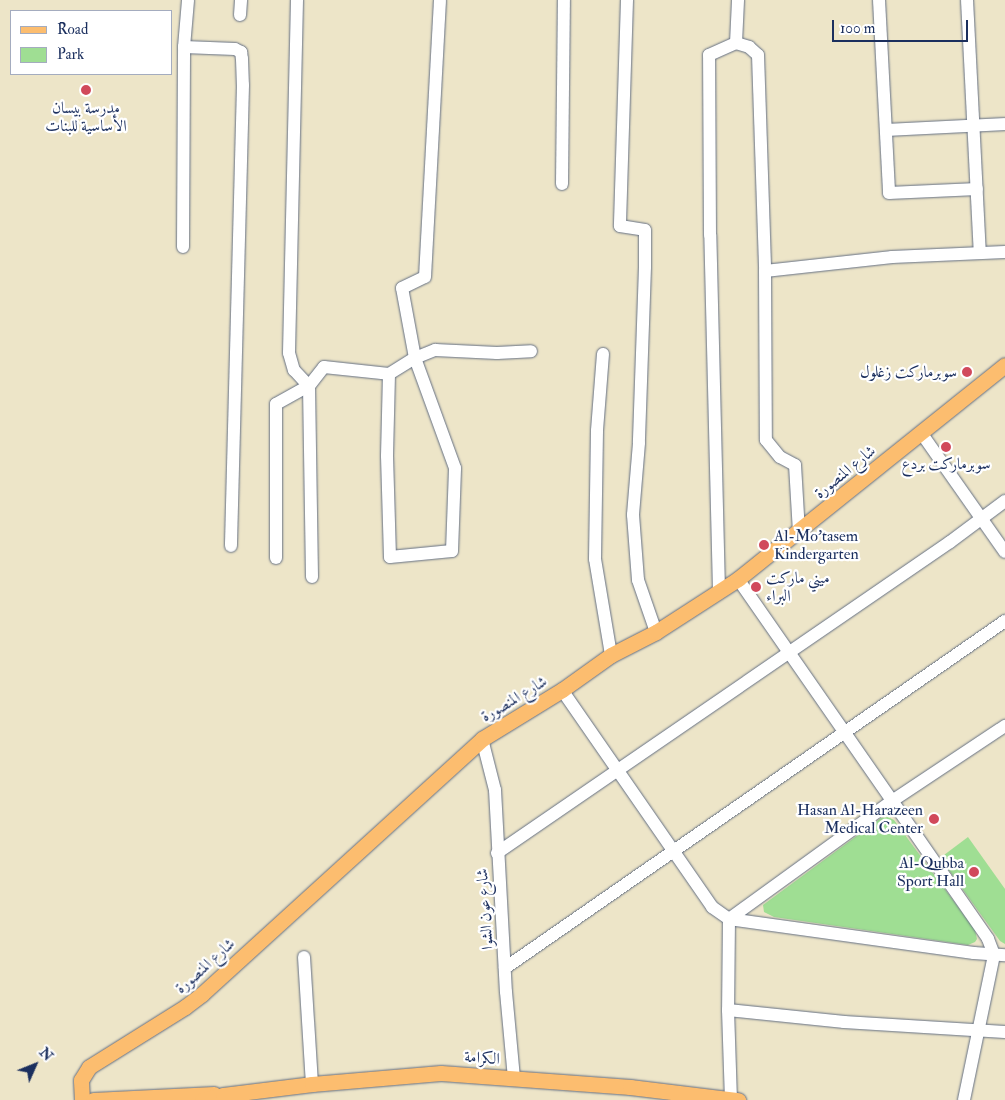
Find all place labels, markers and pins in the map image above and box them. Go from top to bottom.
marker: مدرسة بيسان الأساسية للبنات [80,84,92,96]
place label: مدرسة بيسان الأساسية للبنات [45,98,127,136]
place label: سوبرماركت زغلول [860,362,957,382]
marker: سوبرماركت زغلول [961,366,973,378]
marker: سوبرماركت بردع [940,441,952,453]
place label: سوبرماركت بردع [902,454,990,474]
place label: Al-Mo'tasem Kindergarten [774,526,859,564]
marker: Al-Mo'tasem Kindergarten [758,539,770,551]
place label: ميني ماركت البراء [766,568,830,606]
marker: ميني ماركت البراء [750,581,762,593]
place label: Hasan Al-Harazeen Medical Center [797,800,923,838]
marker: Hasan Al-Harazeen Medical Center [927,812,941,826]
place label: Al-Qubba Sport Hall [897,853,964,891]
marker: Al-Qubba Sport Hall [968,866,980,878]

